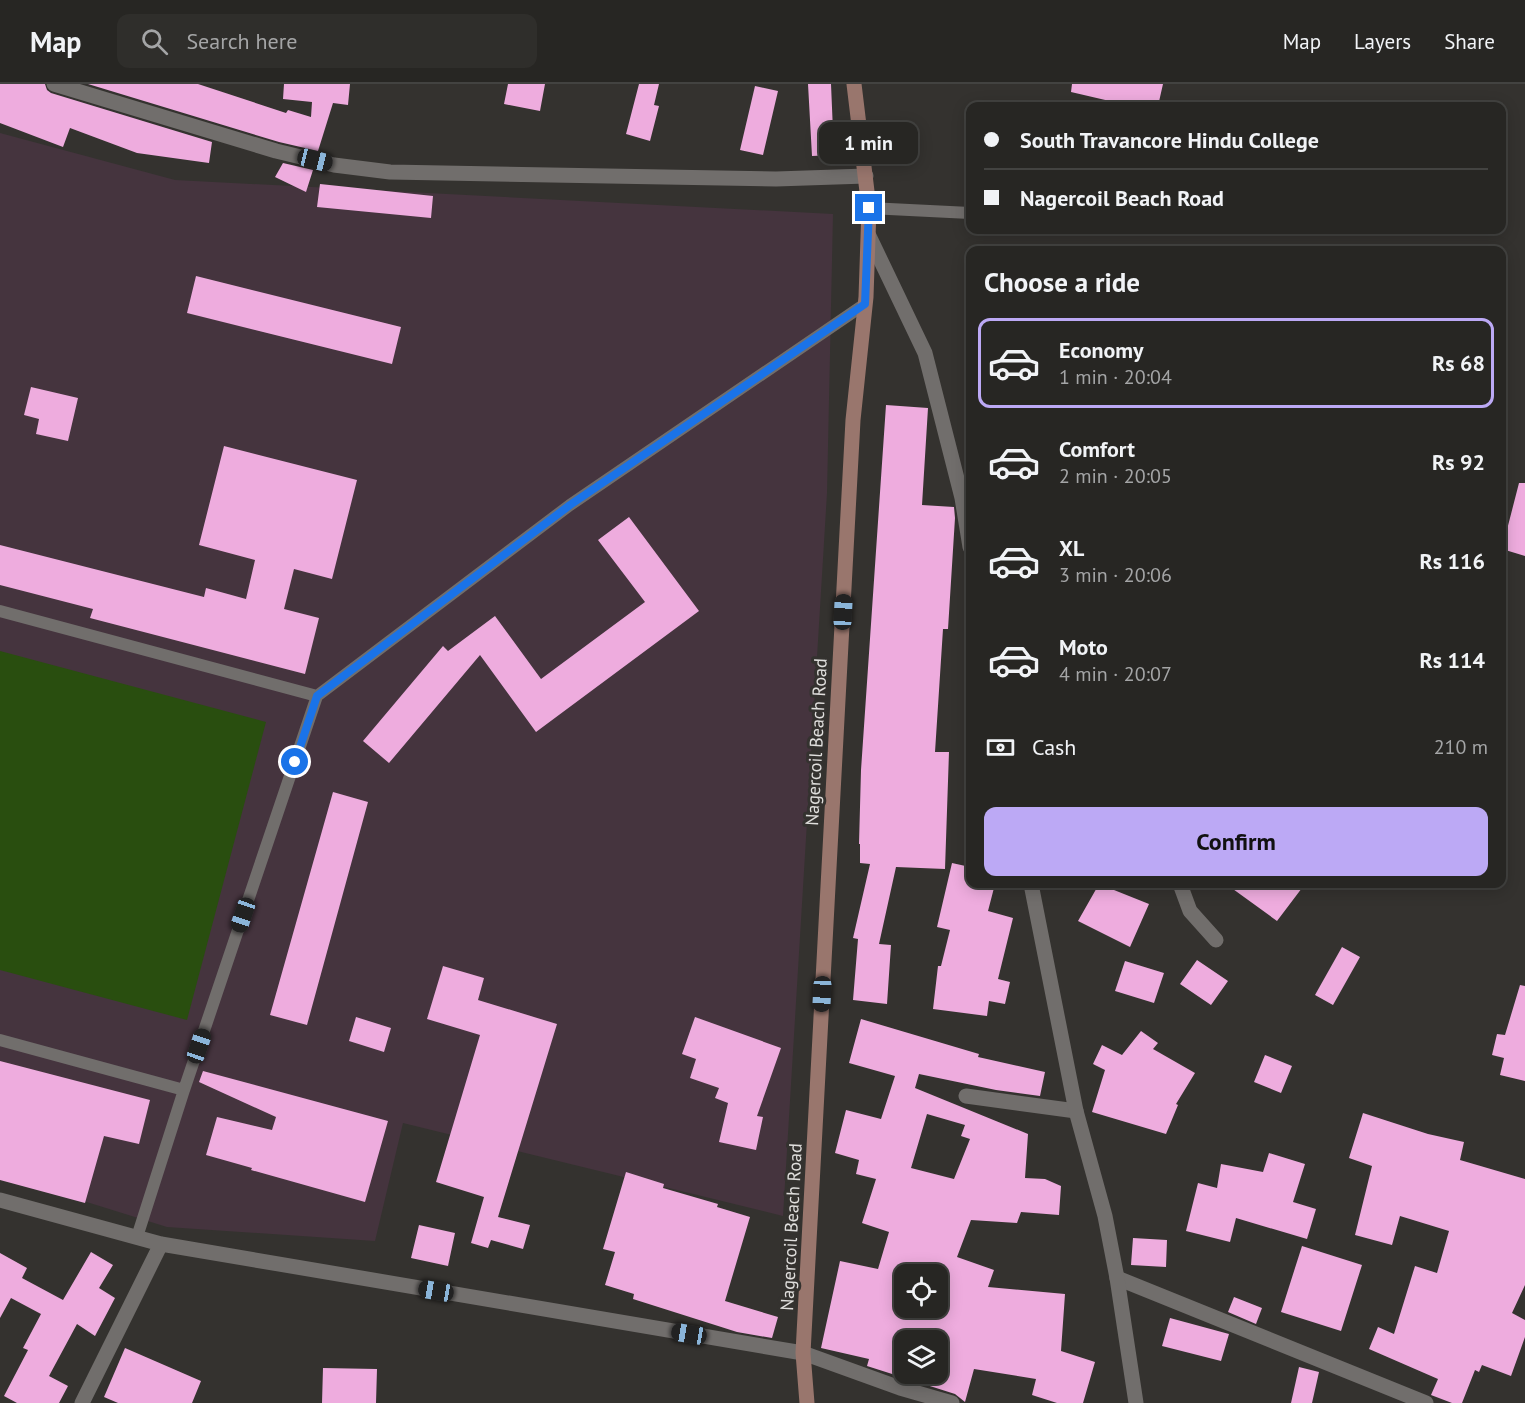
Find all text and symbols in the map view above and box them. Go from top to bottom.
search box [117,14,537,68]
text: Map [30,23,81,60]
icon: search [138,25,171,58]
text: Search here [186,27,297,55]
text: Map [1283,28,1321,55]
text: Layers [1354,28,1411,55]
text: Share [1444,28,1495,55]
callout: 1 min [820,121,918,163]
text: South Travancore Hindu College [1020,126,1319,154]
text: 1 min [844,130,893,156]
car [295,147,335,173]
text: Nagercoil Beach Road [1020,184,1224,212]
route end [855,194,882,221]
text: Choose a ride [984,265,1140,299]
icon: car [987,336,1041,390]
text: Economy [1059,336,1143,364]
text: Rs 68 [1432,349,1485,377]
text: 1 min · 20:04 [1059,364,1172,390]
icon: car [987,435,1041,489]
text: Comfort [1059,435,1135,463]
text: Rs 92 [1432,448,1485,476]
text: 2 min · 20:05 [1059,463,1172,489]
icon: car [987,534,1041,588]
text: XL [1059,534,1084,562]
text: Rs 116 [1419,547,1485,575]
text: 3 min · 20:06 [1059,562,1172,588]
car [833,594,853,630]
icon: car [987,633,1041,687]
text: Moto [1059,633,1108,661]
text: Rs 114 [1419,646,1485,674]
street label: Nagercoil Beach Road [800,658,832,826]
text: 4 min · 20:07 [1059,661,1172,687]
icon: cash [984,731,1017,764]
text: Cash [1032,733,1076,761]
text: 210 m [1434,734,1488,760]
route start [281,748,308,775]
button: Confirm [984,807,1488,876]
car [229,895,257,935]
car [812,976,832,1012]
car [185,1026,213,1066]
street label: Nagercoil Beach Road [775,1143,807,1311]
map controls [894,1264,948,1384]
button: locate [894,1264,948,1318]
car [417,1279,455,1303]
car [670,1322,708,1346]
button: layers [894,1330,948,1384]

